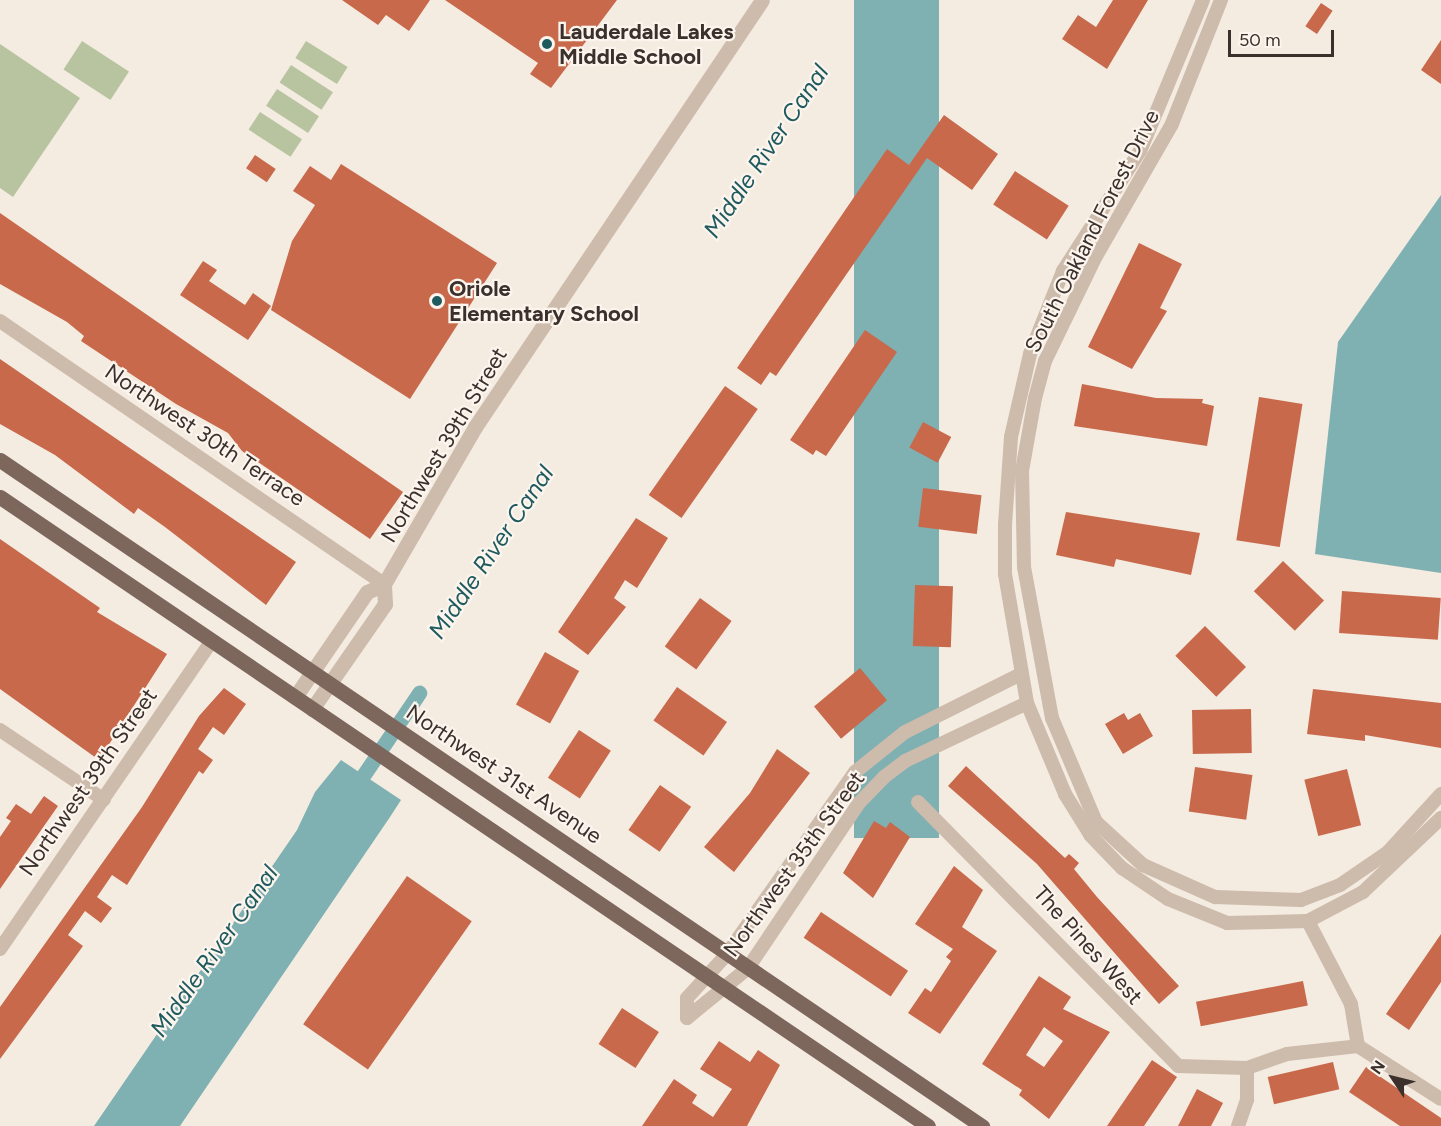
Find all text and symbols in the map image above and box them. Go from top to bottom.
place label: Lauderdale Lakes Middle School [559,18,734,70]
scale bar [1231,18,1338,56]
text: 50 m [1239,29,1281,51]
marker: Lauderdale Lakes Middle School [540,37,554,51]
water label: Middle River Canal [697,59,835,243]
street label: South Oakland Forest Drive [1019,105,1165,357]
place label: Oriole Elementary School [449,275,639,326]
marker: Oriole Elementary School [430,294,444,308]
street label: Northwest 39th Street [375,343,513,547]
street label: Northwest 30th Terrace [100,358,310,512]
water label: Middle River Canal [422,460,560,644]
street label: Northwest 39th Street [13,683,163,881]
street label: Northwest 31st Avenue [401,699,607,849]
street label: Northwest 35th Street [718,766,870,962]
water label: Middle River Canal [144,860,284,1042]
street label: The Pines West [1028,880,1148,1010]
north arrow [1363,1048,1423,1108]
text: N [1367,1057,1389,1078]

